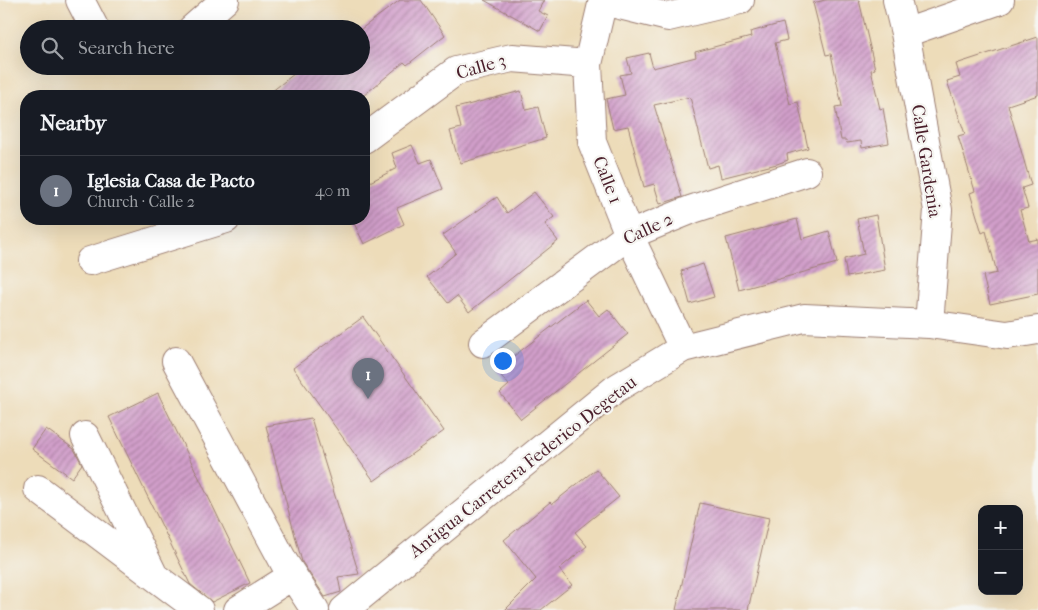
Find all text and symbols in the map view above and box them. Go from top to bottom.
search box [20,20,370,75]
icon: search [38,34,66,62]
text: Search here [78,37,174,59]
street label: Calle 3 [454,50,508,84]
street label: Calle Gardenia [907,103,945,220]
text: Nearby [40,111,106,135]
street label: Calle 1 [588,153,626,207]
text: Iglesia Casa de Pacto [87,170,255,192]
text: 1 [53,181,59,200]
text: 40 m [315,181,350,200]
text: Church · Calle 2 [87,192,195,211]
street label: Calle 2 [620,208,676,250]
your location [490,348,516,374]
pin: 1 [352,358,384,399]
street label: Antigua Carretera Federico Degetau [404,372,641,563]
map controls [978,505,1023,595]
button: + [978,505,1023,550]
button: − [978,550,1023,595]

